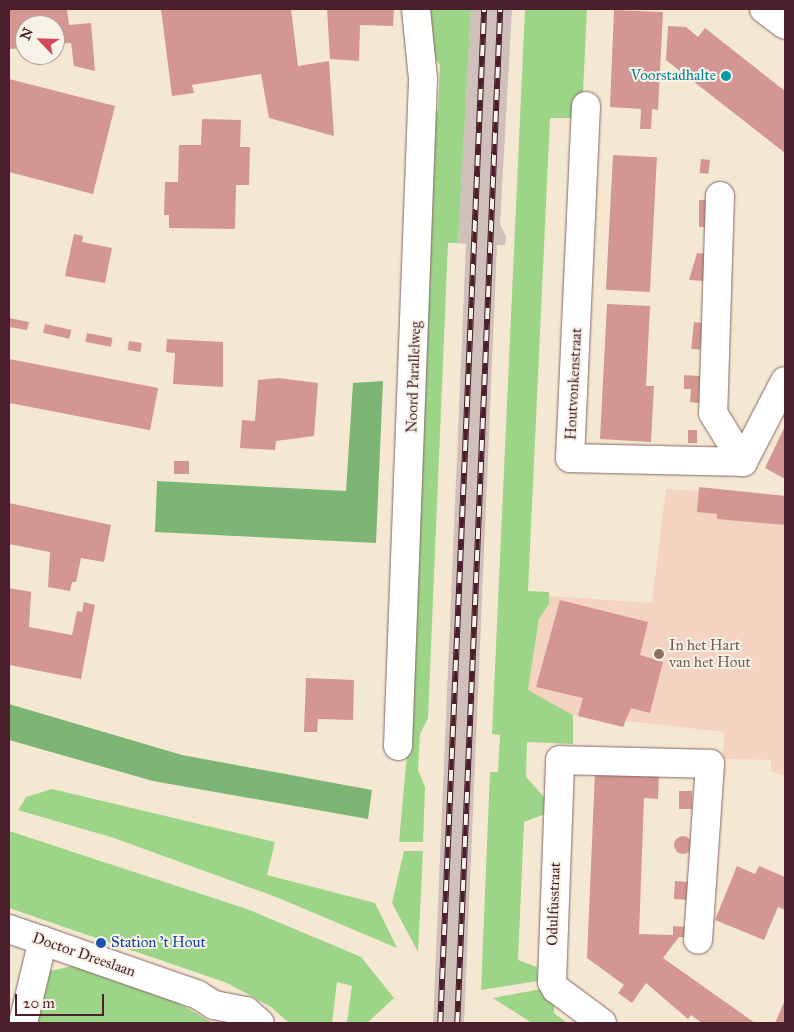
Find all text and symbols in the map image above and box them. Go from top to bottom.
north arrow [15,15,65,65]
text: N [17,25,37,43]
place label: Voorstadhalte [631,67,716,85]
marker: Voorstadhalte [720,70,732,82]
street label: Noord Parallelweg [403,321,425,433]
street label: Houtvonkenstraat [562,327,586,441]
place label: In het Hart van het Hout [669,636,751,671]
marker: In het Hart van het Hout [653,648,665,660]
street label: Odulfusstraat [544,862,564,946]
street label: Doctor Dreeslaan [30,929,138,981]
place label: Station 't Hout [111,934,206,952]
marker: Station 't Hout [95,937,107,949]
scale bar [18,984,106,1016]
text: 20 m [23,994,55,1012]

